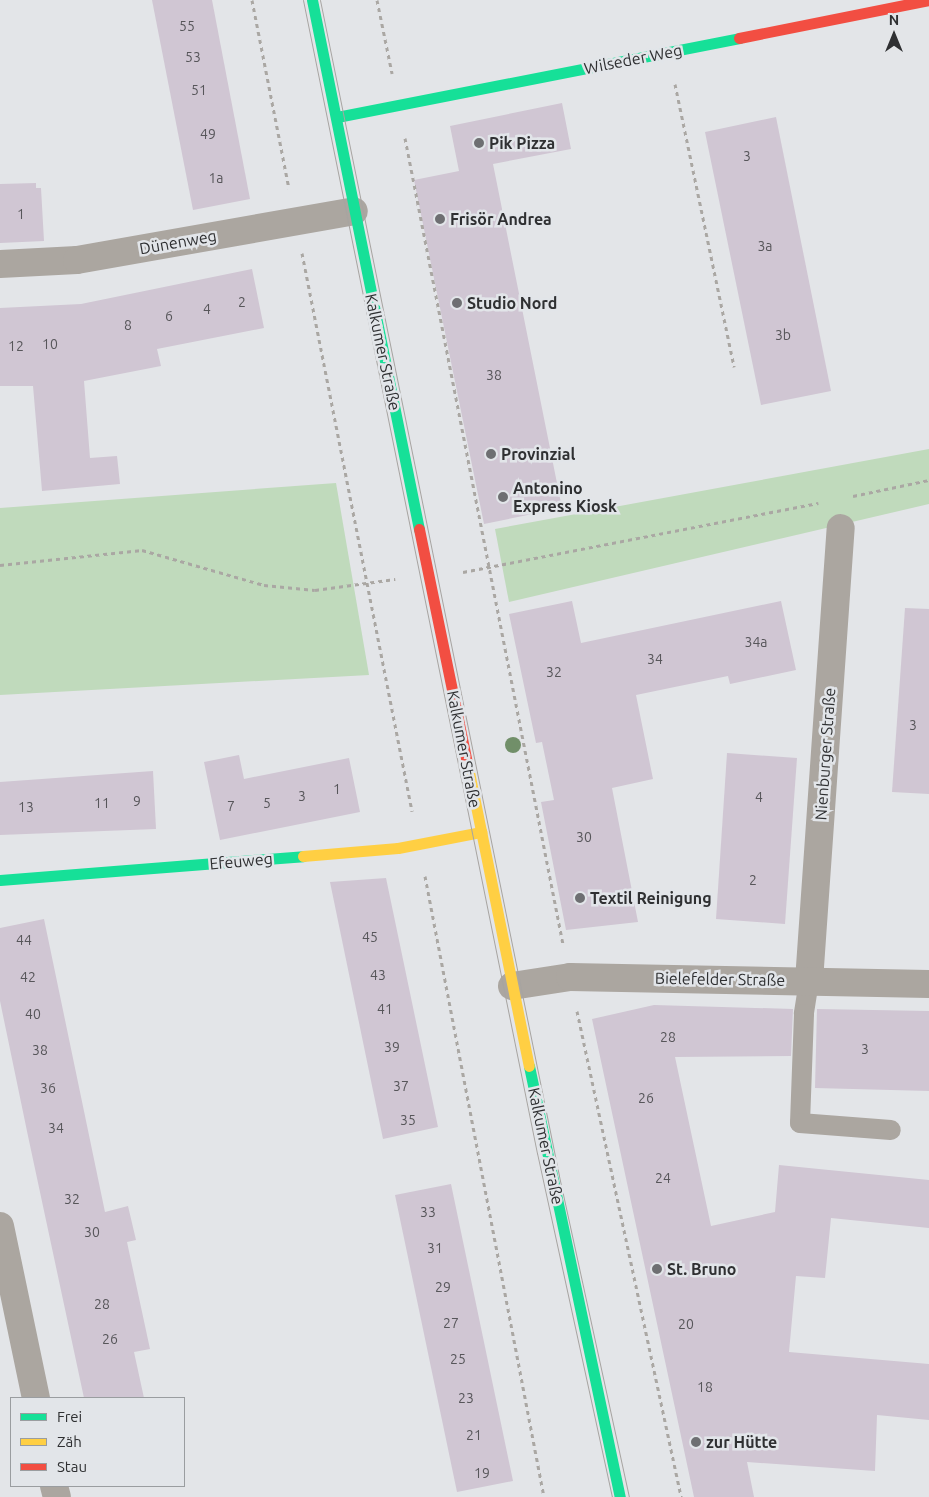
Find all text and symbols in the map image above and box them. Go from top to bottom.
north arrow [869,10,919,60]
text: N [889,12,899,28]
house number: 55 [179,18,195,34]
street label: Wilseder Weg [582,40,684,78]
house number: 53 [185,49,201,65]
house number: 51 [191,82,207,98]
house number: 49 [200,126,216,142]
place label: Pik Pizza [489,133,555,153]
marker: Pik Pizza [473,137,485,149]
house number: 3 [743,148,751,164]
house number: 1a [208,170,224,186]
house number: 1 [17,206,25,222]
place label: Frisör Andrea [450,209,552,229]
marker: Frisör Andrea [434,213,446,225]
street label: Dünenweg [138,226,218,258]
house number: 3a [757,238,773,254]
street label: Kalkumer Straße [361,292,405,412]
place label: Studio Nord [467,293,557,313]
house number: 2 [238,294,246,310]
marker: Studio Nord [451,297,463,309]
house number: 4 [203,301,211,317]
house number: 6 [165,308,173,324]
house number: 8 [124,317,132,333]
house number: 3b [775,327,791,343]
house number: 10 [42,336,58,352]
house number: 12 [8,338,24,354]
house number: 38 [486,367,502,383]
place label: Provinzial [501,444,575,464]
marker: Provinzial [485,448,497,460]
place label: Antonino Express Kiosk [513,478,617,516]
marker: Antonino Express Kiosk [497,491,509,503]
house number: 34a [745,634,767,650]
house number: 34 [647,651,663,667]
house number: 32 [546,664,562,680]
street label: Nienburger Straße [811,687,839,821]
street label: Kalkumer Straße [443,689,485,809]
house number: 3 [909,717,917,733]
house number: 1 [333,781,341,797]
house number: 3 [298,788,306,804]
house number: 4 [755,789,763,805]
house number: 9 [133,793,141,809]
house number: 11 [94,795,110,811]
house number: 5 [263,795,271,811]
house number: 7 [227,798,235,814]
house number: 13 [18,799,34,815]
house number: 30 [576,829,592,845]
street label: Efeuweg [209,849,273,873]
house number: 2 [749,872,757,888]
place label: Textil Reinigung [590,888,712,908]
marker: Textil Reinigung [574,892,586,904]
house number: 45 [362,929,378,945]
house number: 44 [16,932,32,948]
house number: 43 [370,967,386,983]
street label: Bielefelder Straße [655,968,785,990]
house number: 42 [20,969,36,985]
house number: 41 [377,1001,393,1017]
house number: 40 [25,1006,41,1022]
house number: 28 [660,1029,676,1045]
house number: 39 [384,1039,400,1055]
house number: 3 [861,1041,869,1057]
house number: 38 [32,1042,48,1058]
house number: 37 [393,1078,409,1094]
house number: 36 [40,1080,56,1096]
street label: Kalkumer Straße [524,1086,568,1206]
house number: 26 [638,1090,654,1106]
house number: 35 [400,1112,416,1128]
house number: 34 [48,1120,64,1136]
house number: 24 [655,1170,671,1186]
house number: 32 [64,1191,80,1207]
house number: 33 [420,1204,436,1220]
house number: 30 [84,1224,100,1240]
house number: 31 [427,1240,443,1256]
place label: St. Bruno [667,1259,736,1279]
marker: St. Bruno [651,1263,663,1275]
house number: 29 [435,1279,451,1295]
house number: 28 [94,1296,110,1312]
house number: 27 [443,1315,459,1331]
house number: 20 [678,1316,694,1332]
house number: 26 [102,1331,118,1347]
house number: 25 [450,1351,466,1367]
house number: 18 [697,1379,713,1395]
house number: 23 [458,1390,474,1406]
legend [10,1397,185,1487]
text: Frei [57,1408,82,1425]
house number: 21 [466,1427,482,1443]
place label: zur Hütte [706,1432,777,1452]
text: Zäh [57,1433,82,1450]
marker: zur Hütte [690,1436,702,1448]
text: Stau [57,1458,87,1475]
house number: 19 [474,1465,490,1481]

